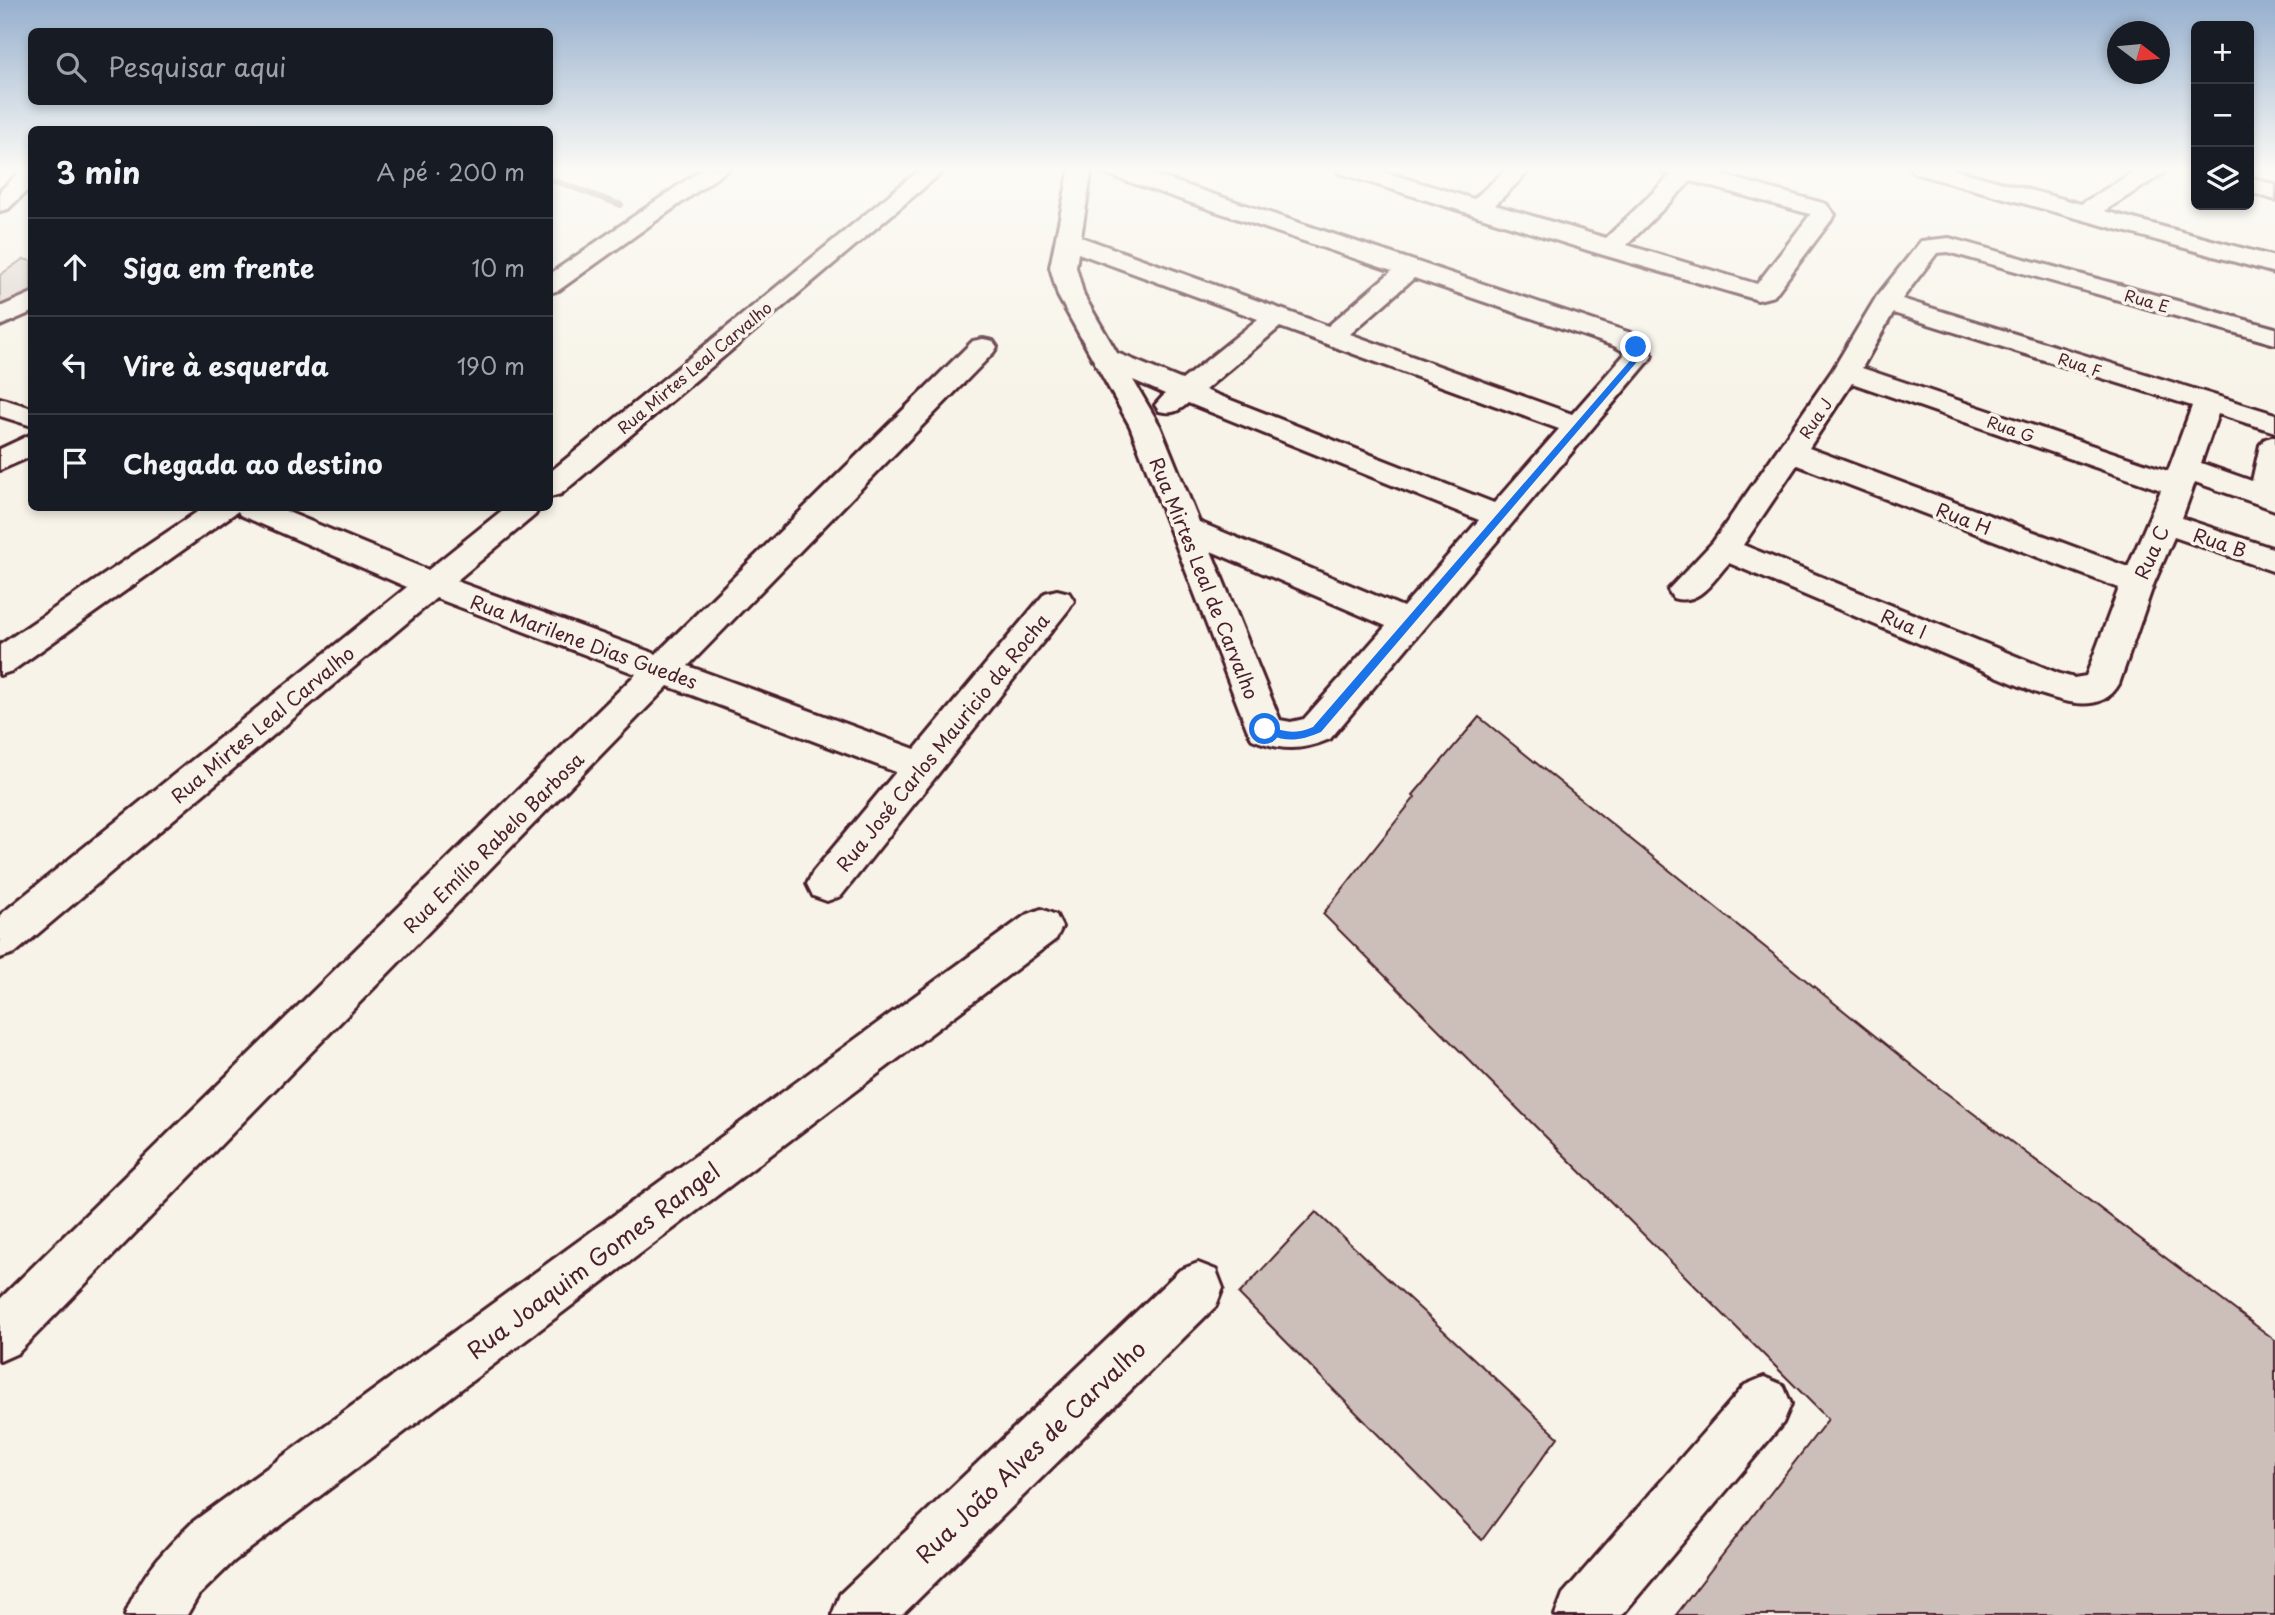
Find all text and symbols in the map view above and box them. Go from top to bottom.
north arrow [2107,21,2170,84]
map controls [2191,21,2254,210]
button: + [2191,21,2254,84]
search box [28,28,553,105]
text: Pesquisar aqui [108,47,286,86]
icon: search [52,48,90,86]
button: − [2191,84,2254,147]
button: layers [2191,147,2254,210]
text: 3 min [56,149,141,194]
text: A pé · 200 m [377,154,525,189]
icon: ahead [56,248,94,286]
text: Siga em frente [123,248,314,287]
text: 10 m [471,250,525,285]
street label: Rua E [2122,282,2172,318]
street label: Rua Mirtes Leal Carvalho [612,295,776,439]
route end [1620,331,1651,362]
icon: left [56,346,94,384]
text: Vire à esquerda [123,346,329,385]
street label: Rua F [2055,346,2105,382]
text: 190 m [457,348,525,383]
street label: Rua J [1793,393,1837,443]
street label: Rua G [1984,409,2038,447]
icon: arrive [56,444,94,482]
text: Chegada ao destino [123,444,382,483]
street label: Rua Mirtes Leal de Carvalho [1144,453,1266,703]
street label: Rua H [1932,495,1996,541]
street label: Rua C [2127,520,2175,584]
street label: Rua B [2190,520,2250,564]
street label: Rua Marilene Dias Guedes [467,587,701,695]
street label: Rua I [1877,601,1931,645]
street label: Rua José Carlos Mauricio da Rocha [829,607,1055,877]
street label: Rua Mirtes Leal Carvalho [164,639,360,809]
route start [1249,713,1280,744]
street label: Rua Emílio Rabelo Barbosa [396,745,590,939]
street label: Rua Joaquim Gomes Rangel [459,1153,727,1367]
street label: Rua João Alves de Carvalho [907,1331,1153,1571]

